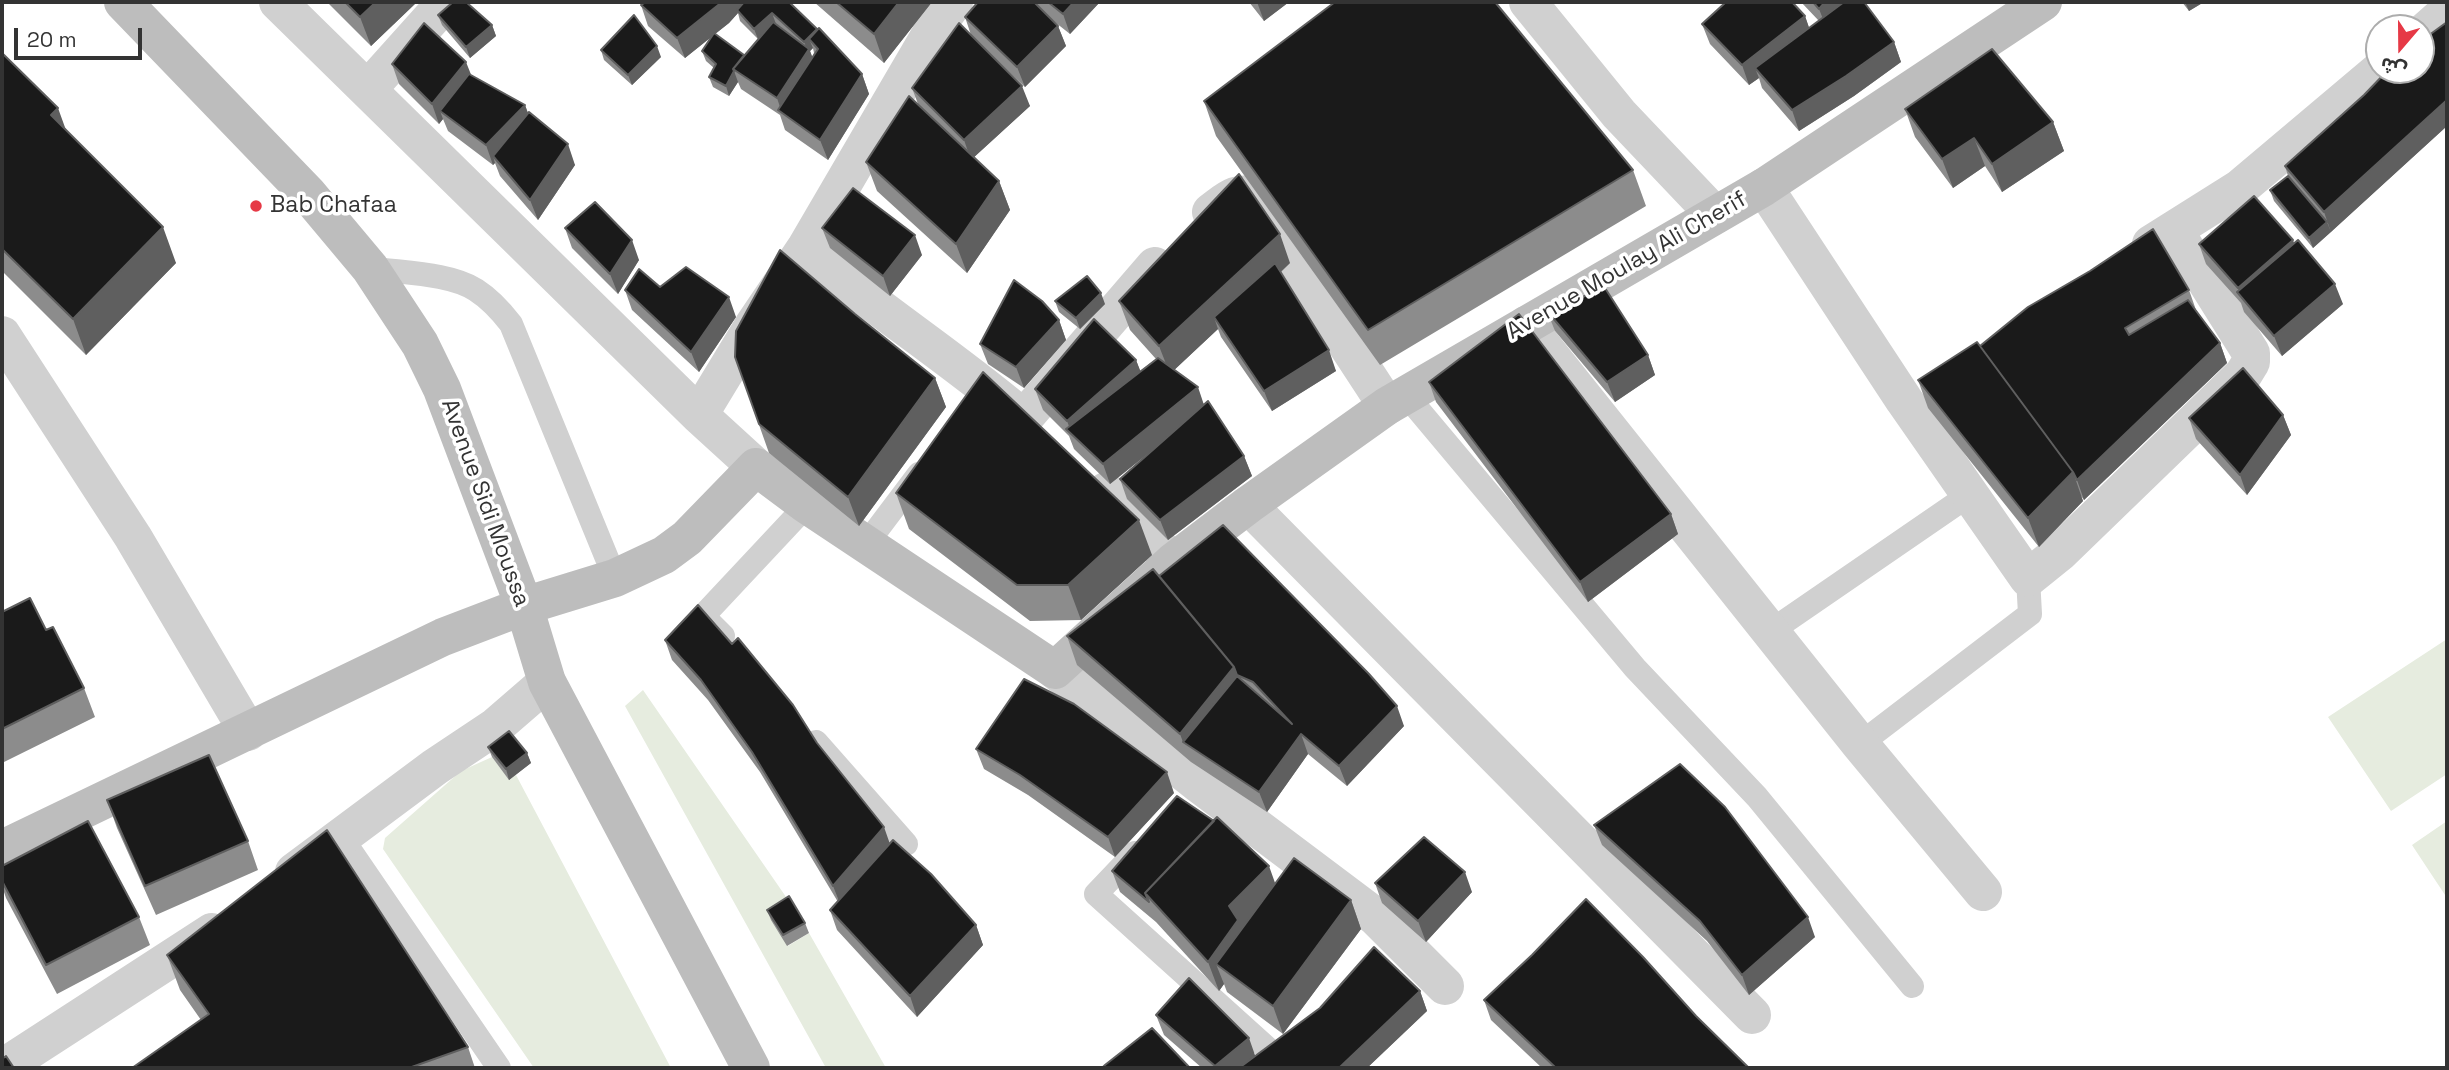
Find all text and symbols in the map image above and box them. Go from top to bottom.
scale bar [18,14,145,58]
north arrow [2365,14,2435,84]
text: 20 m [27,26,77,53]
text: ش [2377,51,2410,84]
street label: Avenue Moulay Ali Cherif [1502,186,1752,346]
place label: Bab Chafaa [270,192,397,220]
marker: Bab Chafaa [248,198,264,214]
street label: Avenue Sidi Moussa [435,395,535,611]

